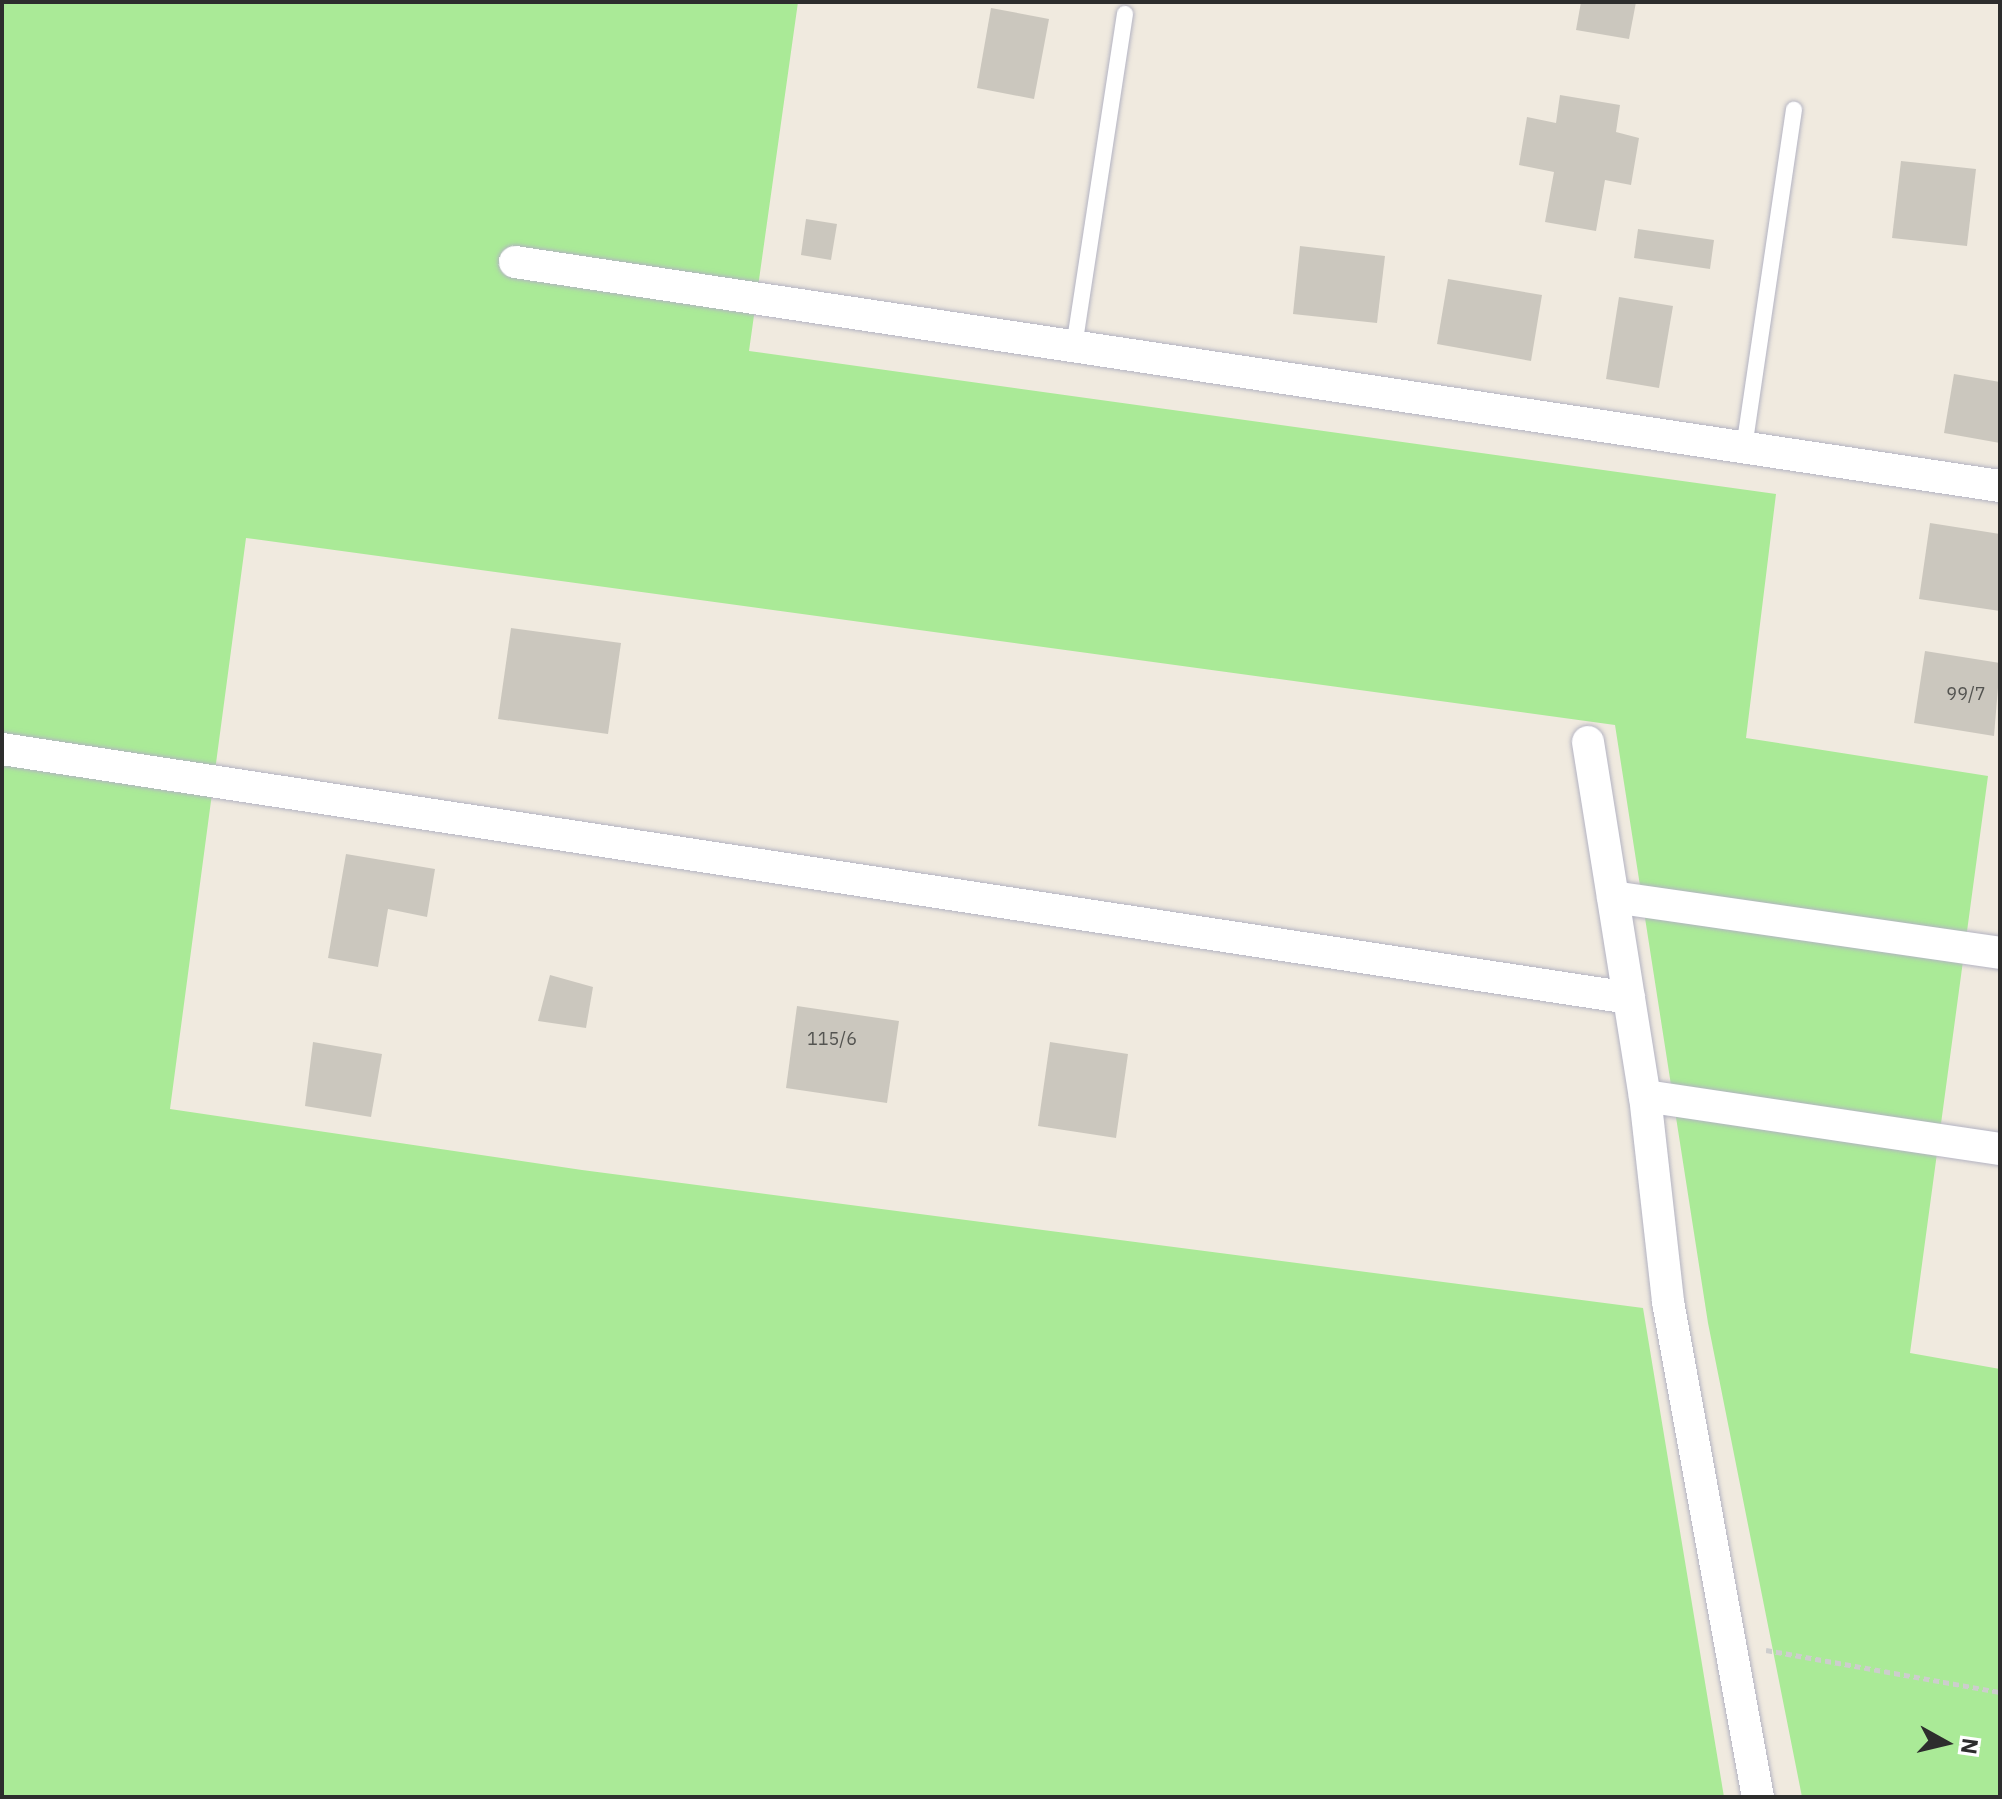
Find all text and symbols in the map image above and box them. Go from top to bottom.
house number: 99/7 [1946,683,1986,705]
house number: 115/6 [807,1028,857,1050]
north arrow [1906,1703,1986,1783]
text: N [1955,1737,1986,1756]

